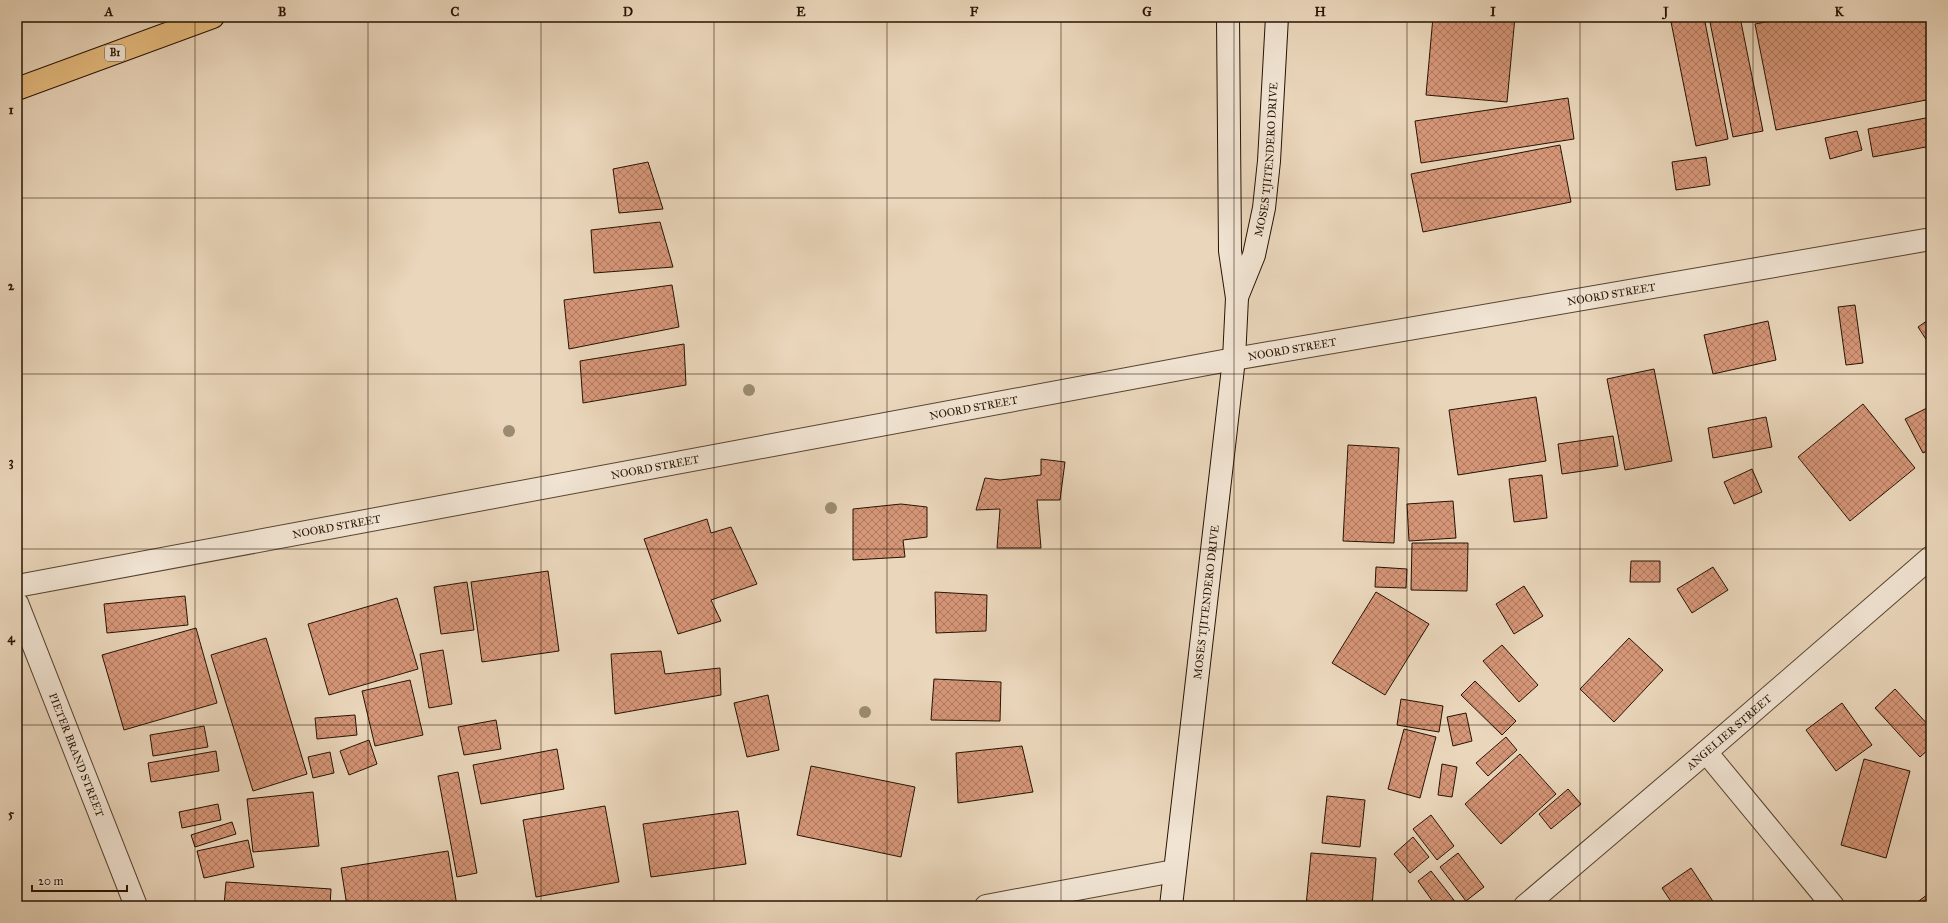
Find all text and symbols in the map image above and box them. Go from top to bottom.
text: A [104,4,114,20]
text: B [278,4,287,20]
text: C [451,4,460,20]
text: D [623,4,633,20]
text: E [796,4,806,20]
text: F [970,4,979,20]
text: G [1142,4,1152,20]
text: H [1314,4,1326,20]
text: I [1490,4,1496,20]
text: J [1661,4,1669,20]
text: K [1834,4,1844,20]
road number: B1 [105,45,125,61]
street label: MOSES TJITENDERO DRIVE [1252,82,1280,238]
text: 1 [8,102,14,118]
text: 2 [8,278,15,294]
street label: NOORD STREET [1566,280,1657,308]
street label: NOORD STREET [1247,335,1338,363]
street label: NOORD STREET [928,393,1019,422]
street label: NOORD STREET [610,452,701,482]
text: 3 [8,454,14,470]
street label: NOORD STREET [291,512,382,541]
street label: MOSES TJITENDERO DRIVE [1191,524,1221,680]
text: 4 [7,630,15,646]
street label: PIETER BRAND STREET [46,691,107,819]
street label: ANGELIER STREET [1683,691,1774,773]
text: 5 [8,806,15,822]
scale bar [32,867,127,893]
text: 20 m [38,874,64,888]

